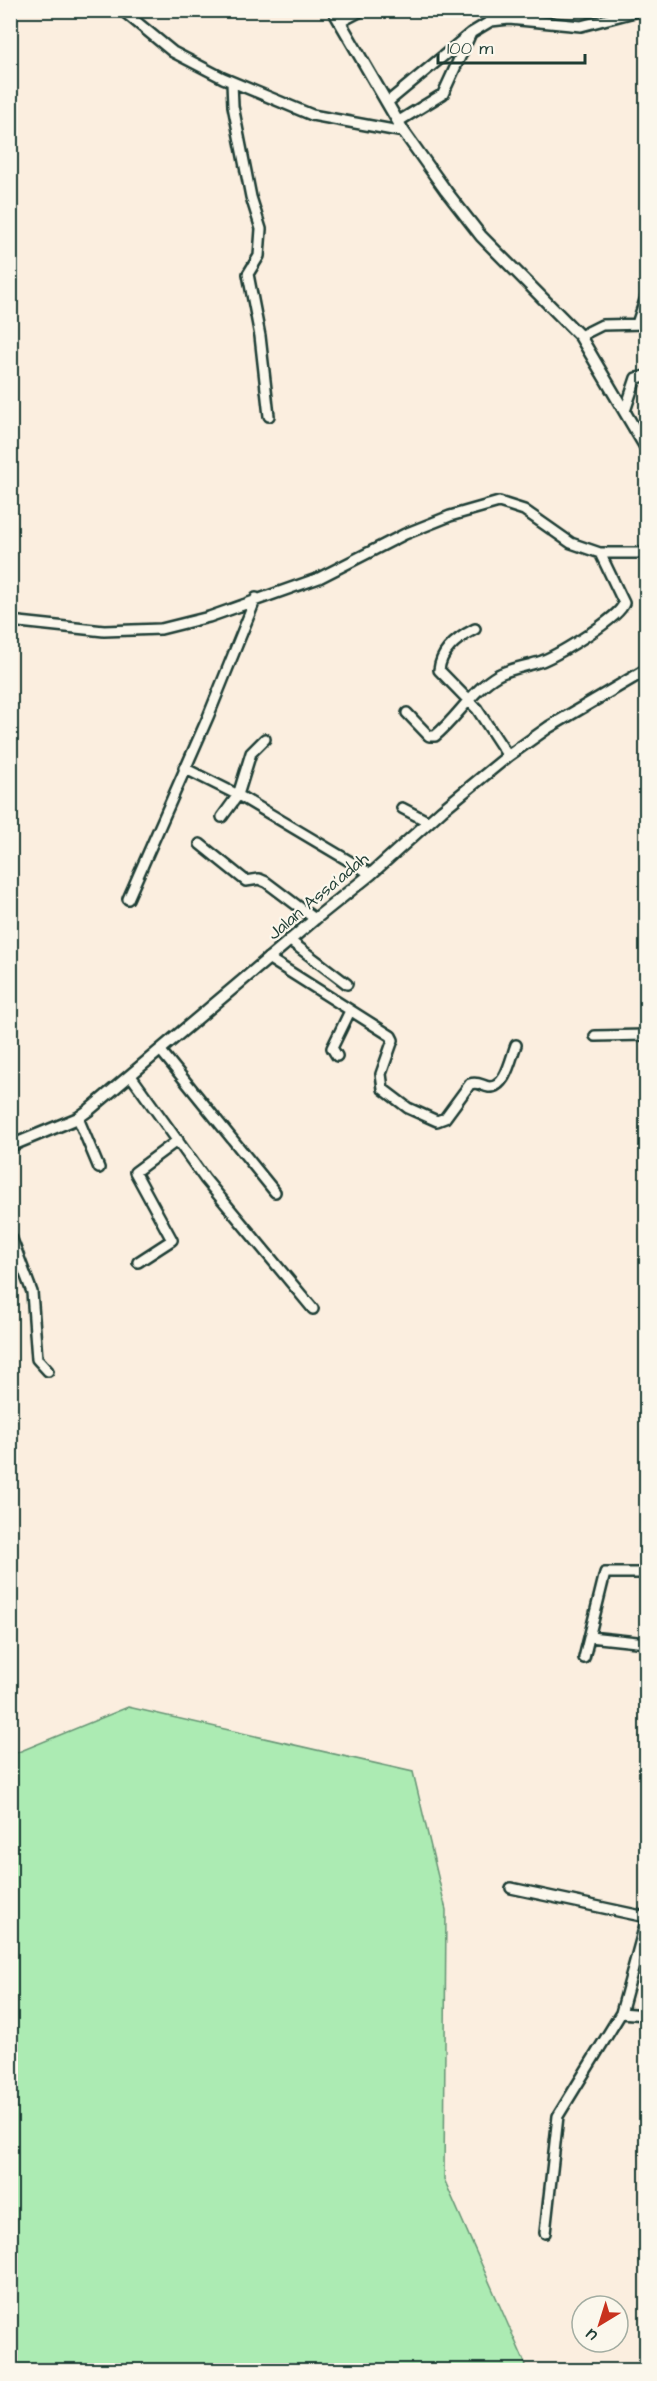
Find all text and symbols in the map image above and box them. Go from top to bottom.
scale bar [438,27,585,65]
text: 100 m [447,36,493,61]
street label: Jalan Assa'adah [262,846,374,946]
north arrow [570,2294,630,2354]
text: U [581,2324,602,2346]

